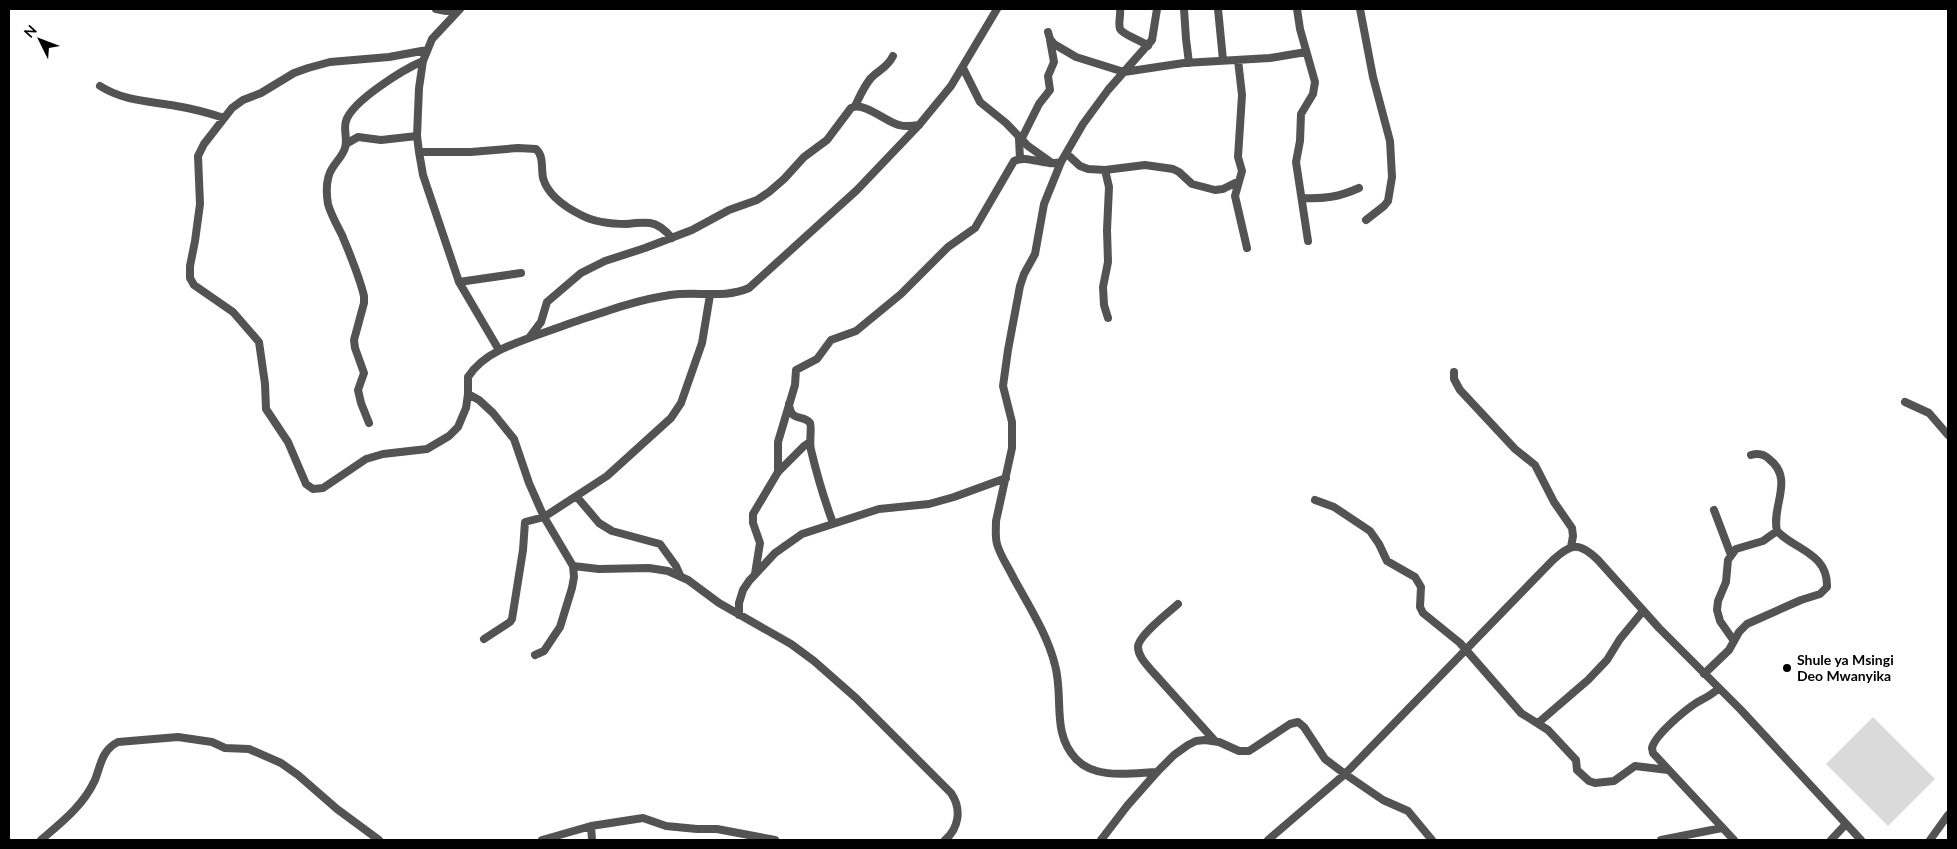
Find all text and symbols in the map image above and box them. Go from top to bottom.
north arrow [15,15,65,65]
text: N [20,21,40,41]
place label: Shule ya Msingi Deo Mwanyika [1797,651,1894,684]
marker: Shule ya Msingi Deo Mwanyika [1781,662,1793,674]

